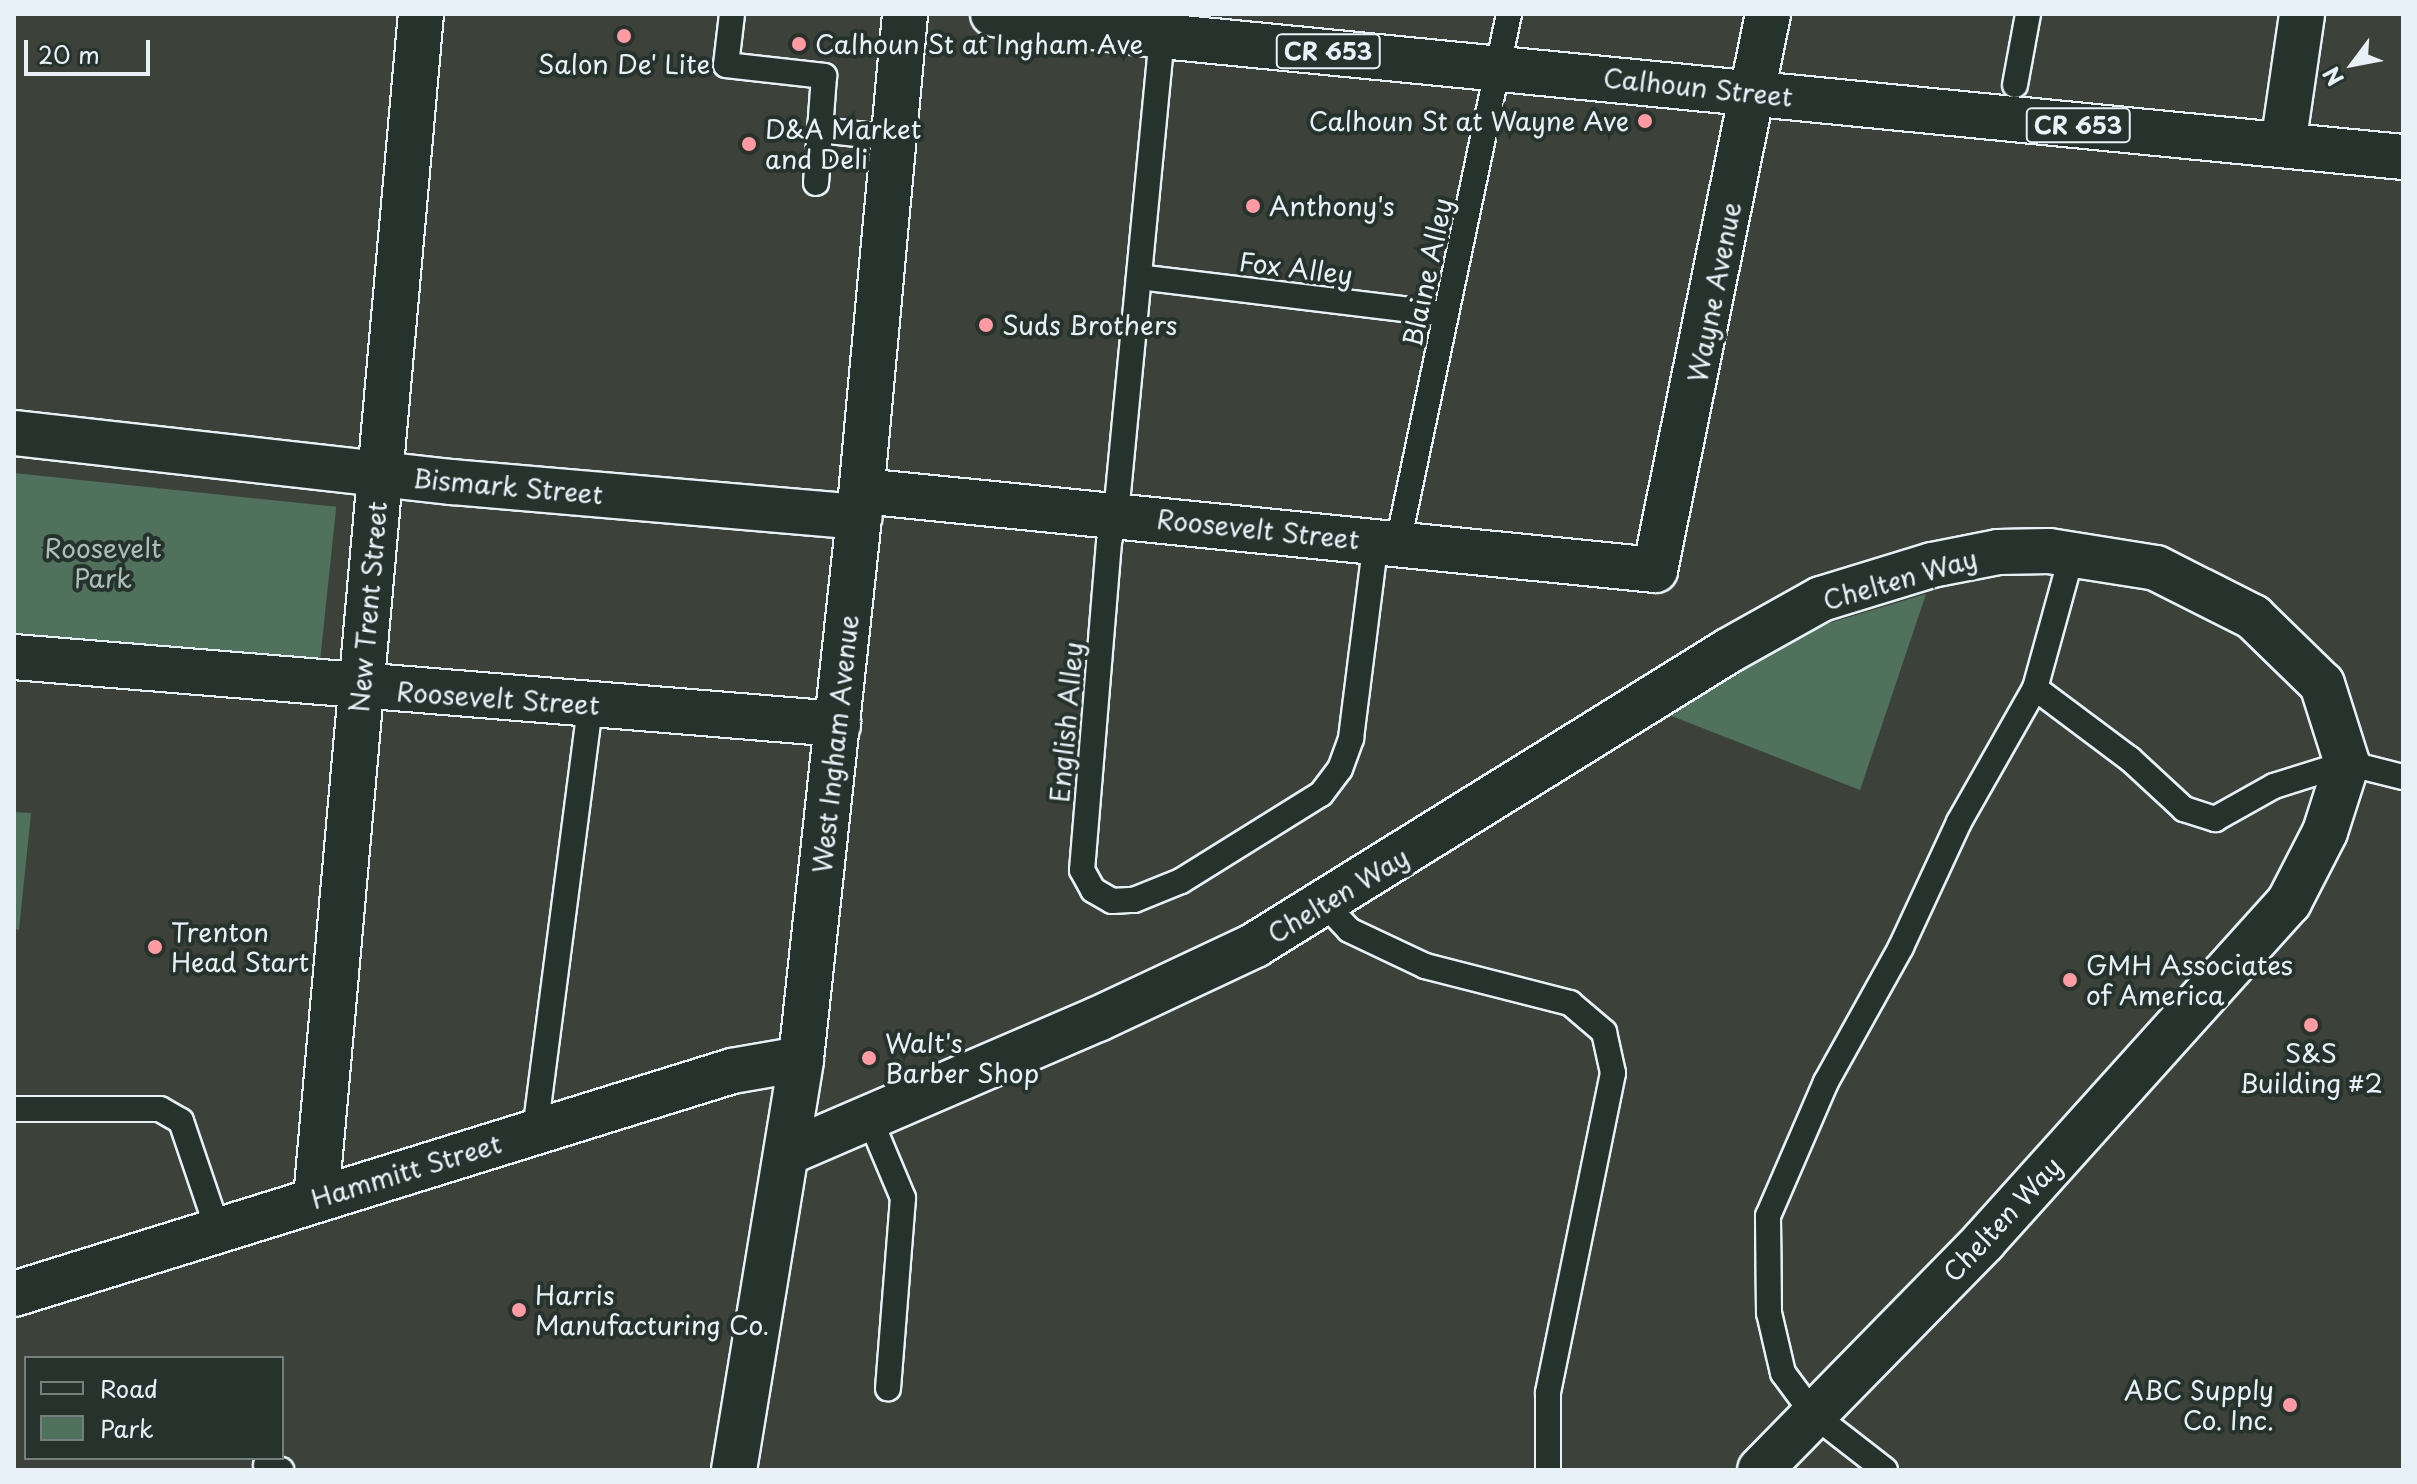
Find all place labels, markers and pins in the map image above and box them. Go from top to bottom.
marker: Salon De' Lite [615,27,633,45]
place label: Calhoun St at Ingham Ave [815,28,1145,60]
marker: Calhoun St at Ingham Ave [790,35,808,53]
place label: Salon De' Lite [538,48,710,80]
place label: Calhoun St at Wayne Ave [1305,105,1629,137]
marker: Calhoun St at Wayne Ave [1636,112,1654,130]
place label: D&A Market and Deli [765,113,925,174]
marker: D&A Market and Deli [740,135,758,153]
place label: Anthony's [1269,190,1395,222]
marker: Anthony's [1244,197,1262,215]
place label: Suds Brothers [1002,309,1178,341]
marker: Suds Brothers [977,316,995,334]
place label: Trenton Head Start [171,916,309,978]
marker: Trenton Head Start [146,938,164,956]
place label: GMH Associates of America [2086,949,2294,1010]
marker: GMH Associates of America [2061,971,2079,989]
marker: S&S Building #2 [2302,1016,2320,1034]
place label: Walt's Barber Shop [885,1027,1042,1088]
place label: S&S Building #2 [2239,1037,2383,1098]
marker: Walt's Barber Shop [860,1049,878,1067]
place label: Harris Manufacturing Co. [535,1279,770,1340]
marker: Harris Manufacturing Co. [510,1301,528,1319]
place label: ABC Supply Co. Inc. [2124,1374,2274,1436]
marker: ABC Supply Co. Inc. [2281,1396,2299,1414]

